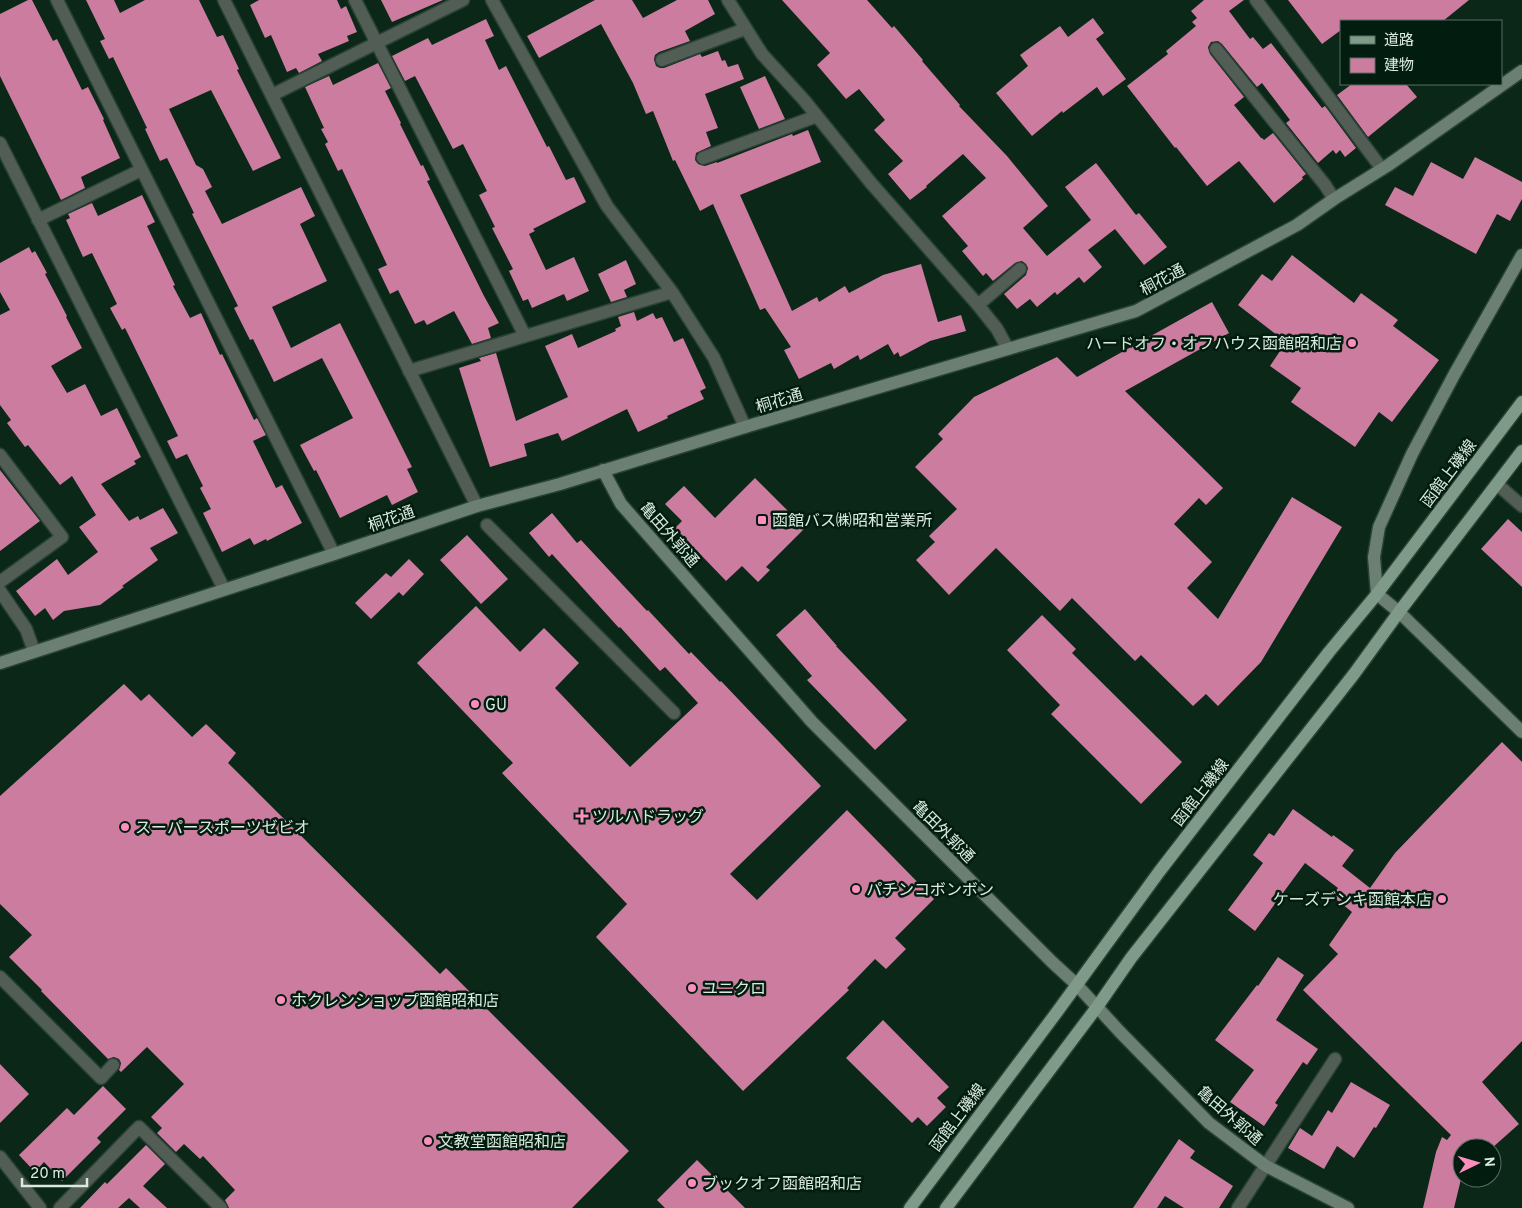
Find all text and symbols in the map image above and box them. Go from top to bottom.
legend [1340,20,1502,85]
text: 道路 [1384,32,1414,51]
text: 建物 [1384,57,1414,76]
street label: 桐花通 [1137,261,1189,301]
place label: ハードオフ・オフハウス函館昭和店 [1086,335,1342,355]
marker: ハードオフ・オフハウス函館昭和店 [1346,337,1358,349]
street label: 桐花通 [754,385,805,418]
street label: 函館上磯線 [1418,436,1482,512]
street label: 亀田外郭通 [635,499,702,572]
street label: 桐花通 [366,503,418,537]
place label: 函館バス㈱昭和営業所 [772,512,932,532]
marker: 函館バス㈱昭和営業所 [756,514,768,526]
place label: GU [485,696,507,716]
marker: GU [469,698,481,710]
street label: 函館上磯線 [1169,756,1234,831]
street label: 亀田外郭通 [907,797,978,868]
place label: ツルハドラッグ [592,808,704,828]
marker: ツルハドラッグ [576,810,588,822]
place label: スーパースポーツゼビオ [135,819,310,839]
marker: スーパースポーツゼビオ [119,821,131,833]
place label: パチンコボンボン [866,881,994,901]
marker: パチンコボンボン [850,883,862,895]
place label: ケーズデンキ函館本店 [1273,891,1432,911]
marker: ケーズデンキ函館本店 [1436,893,1448,905]
place label: ユニクロ [702,980,766,1000]
marker: ユニクロ [686,982,698,994]
place label: ホクレンショップ函館昭和店 [291,992,499,1012]
marker: ホクレンショップ函館昭和店 [275,994,287,1006]
street label: 函館上磯線 [927,1080,991,1156]
street label: 亀田外郭通 [1192,1083,1265,1150]
place label: 文教堂函館昭和店 [438,1133,566,1153]
marker: 文教堂函館昭和店 [422,1135,434,1147]
north arrow [1452,1138,1502,1188]
scale bar [22,1156,88,1188]
text: N [1480,1156,1497,1168]
text: 20 m [30,1165,65,1184]
place label: ブックオフ函館昭和店 [702,1175,862,1195]
marker: ブックオフ函館昭和店 [686,1177,698,1189]

